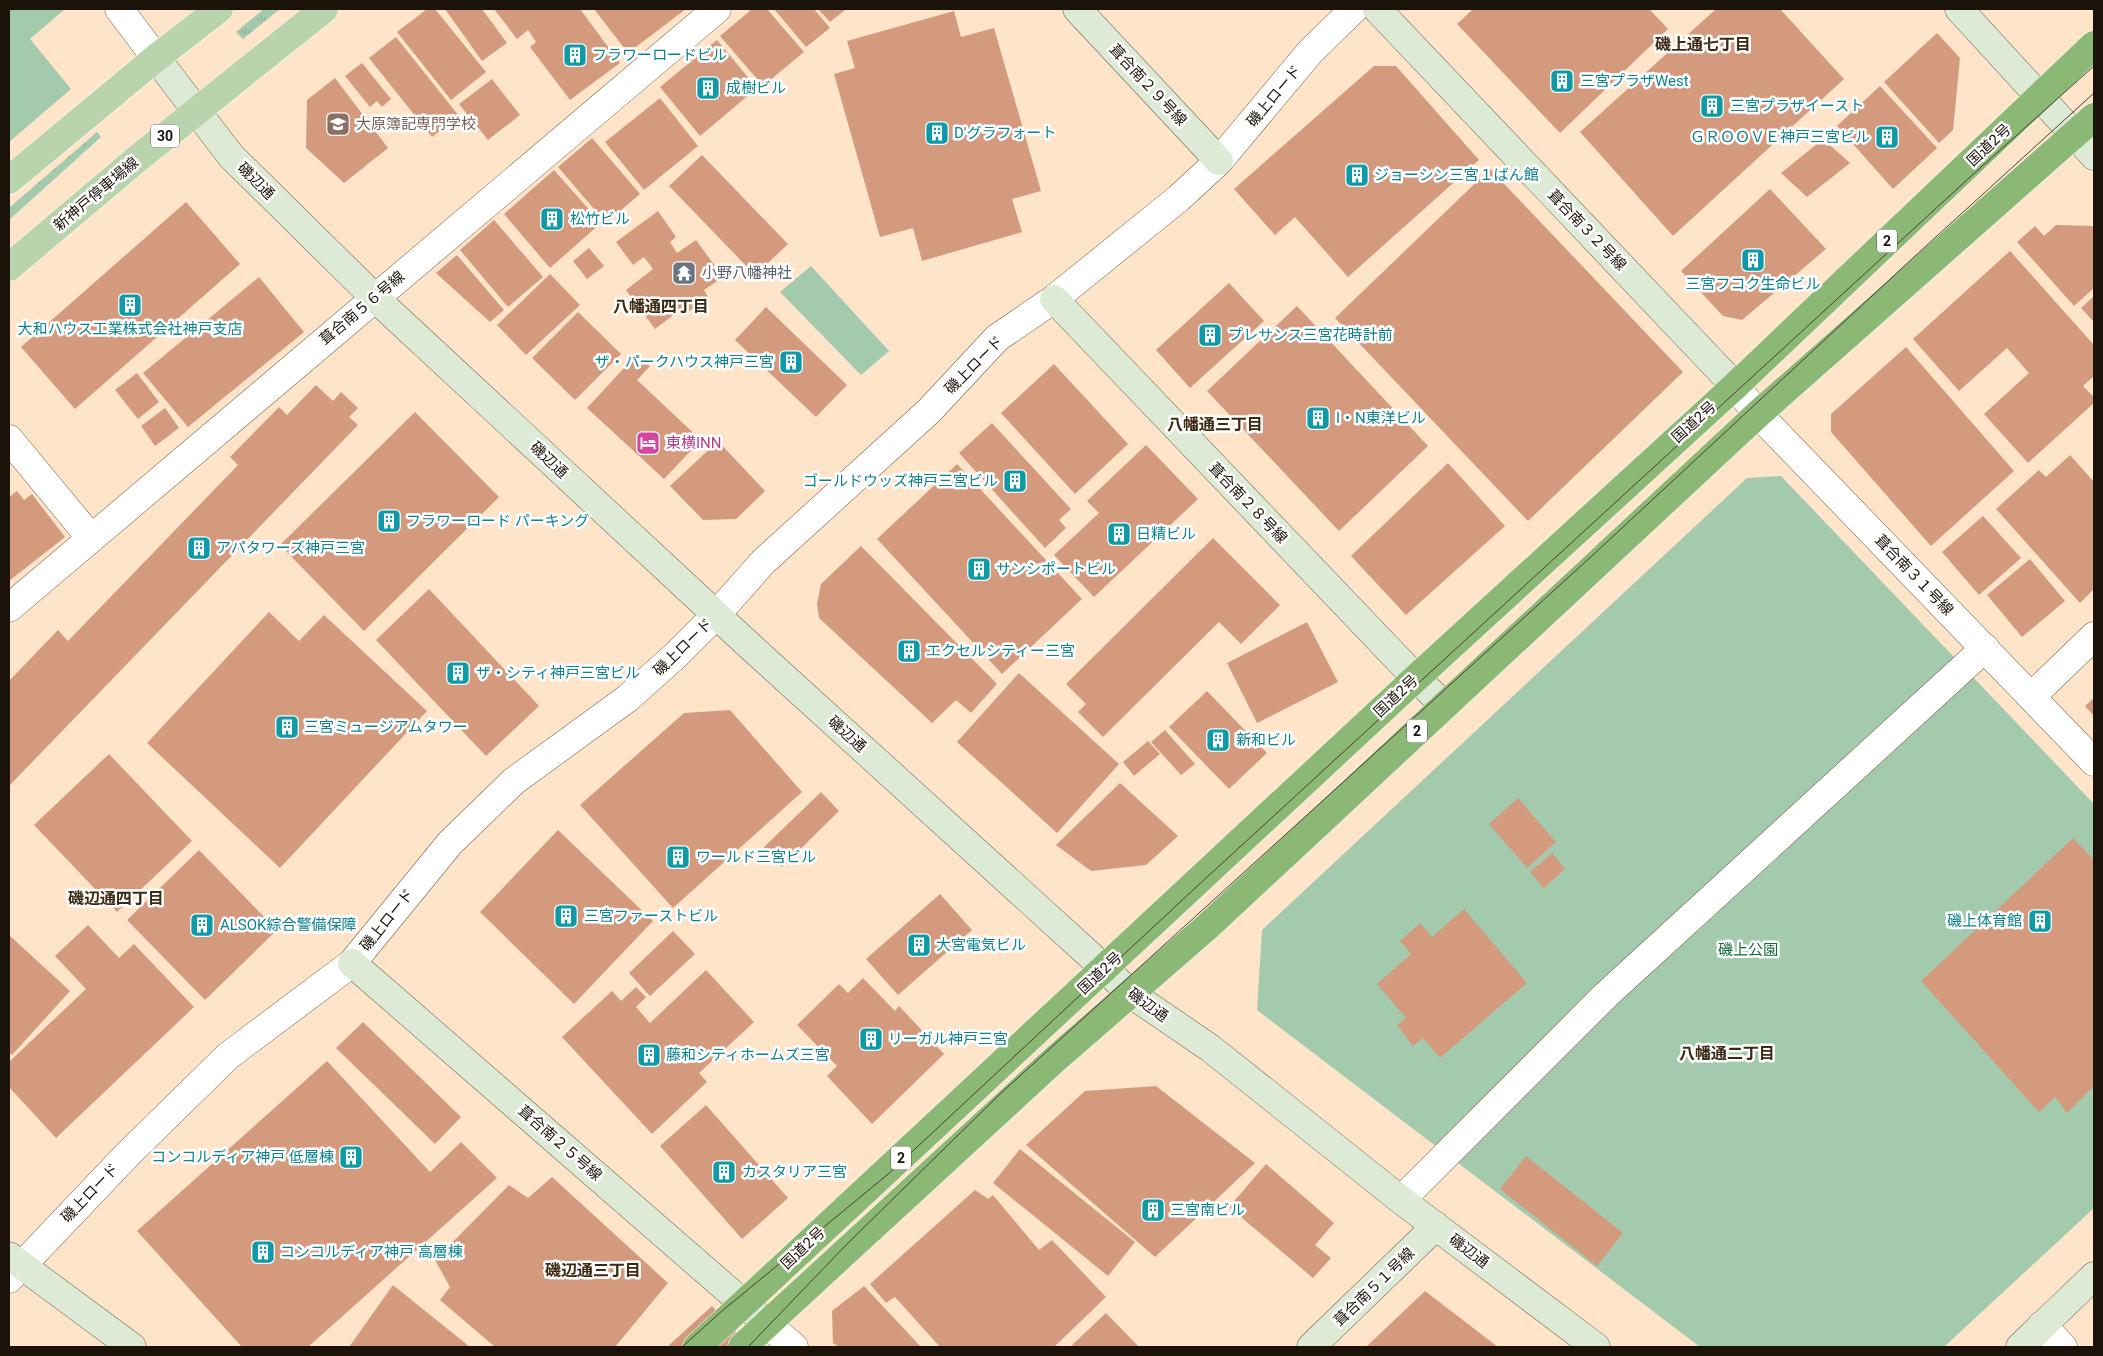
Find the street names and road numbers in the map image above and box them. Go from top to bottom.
street label: 葺合南２９号線 [1106,40,1190,130]
street label: 磯上ロード [1243,61,1305,131]
street label: 国道2号 [1963,120,2015,170]
road number: 30 [151,124,179,148]
street label: 新神戸停車場線 [50,153,142,235]
street label: 磯辺通 [234,159,278,203]
street label: 葺合南３２号線 [1544,186,1630,274]
road number: 2 [1877,230,1897,252]
street label: 葺合南５６号線 [316,267,408,349]
street label: 磯上ロード [941,332,1007,398]
street label: 国道2号 [1668,397,1720,447]
street label: 磯辺通 [526,438,572,482]
street label: 葺合南２８号線 [1205,459,1291,547]
street label: 葺合南３１号線 [1871,531,1957,619]
street label: 磯上ロード [650,614,716,680]
street label: 国道2号 [1370,671,1422,721]
street label: 磯辺通 [824,712,870,756]
road number: 2 [1407,719,1427,742]
street label: 磯上ロード [356,885,418,955]
street label: 国道2号 [1074,948,1126,998]
street label: 磯辺通 [1125,984,1171,1026]
street label: 葺合南２５号線 [514,1102,606,1184]
road number: 2 [891,1146,911,1170]
street label: 磯上ロード [57,1160,123,1226]
street label: 国道2号 [777,1223,829,1273]
street label: 磯辺通 [1446,1230,1492,1272]
street label: 葺合南５１号線 [1330,1244,1418,1330]

